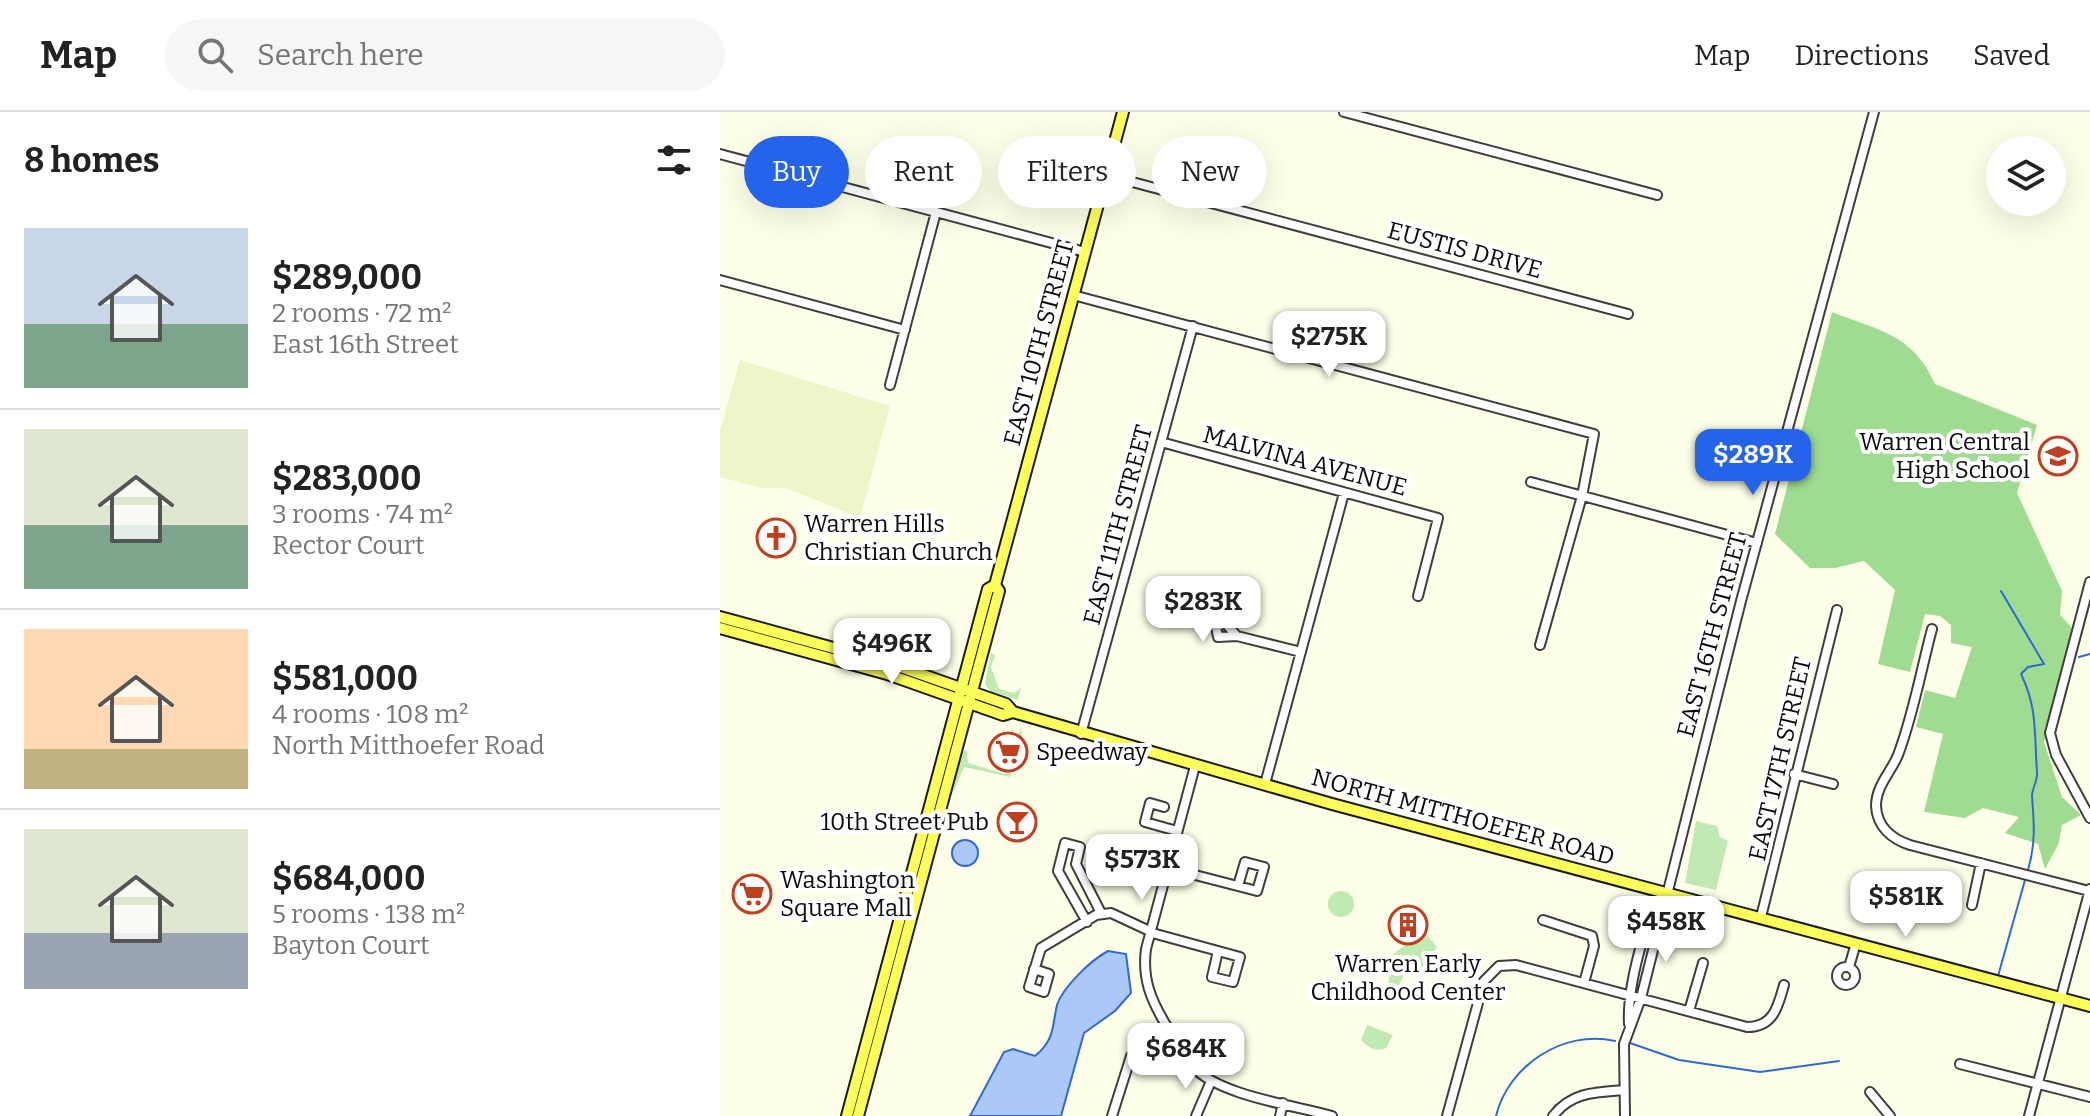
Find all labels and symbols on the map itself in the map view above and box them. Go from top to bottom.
street label: EUSTIS DRIVE [1385,216,1545,284]
street label: EAST 10TH STREET [998,237,1080,449]
pin: $275K [1273,311,1385,379]
street label: MALVINA AVENUE [1200,420,1410,502]
street label: EAST 11TH STREET [1078,422,1158,628]
place label: Warren Central High School [1859,428,2030,484]
pin: $289K [1697,429,1809,497]
school or university icon: Warren Central High School [2037,435,2079,477]
place label: Warren Hills Christian Church [804,510,993,566]
church icon: Warren Hills Christian Church [755,517,797,559]
street label: EAST 16TH STREET [1671,530,1753,740]
pin: $283K [1147,576,1259,644]
pin: $496K [836,618,948,686]
street label: EAST 17TH STREET [1743,654,1817,864]
supermarket icon: Speedway [987,731,1029,773]
place label: Speedway [1036,738,1148,766]
street label: NORTH MITTHOEFER ROAD [1308,763,1618,871]
bar icon: 10th Street Pub [996,801,1038,843]
place label: 10th Street Pub [820,808,989,836]
pin: $573K [1086,834,1198,902]
place label: Washington Square Mall [780,866,915,922]
pin: $581K [1850,871,1962,939]
supermarket icon: Washington Square Mall [731,873,773,915]
pin: $458K [1610,896,1722,964]
building icon: Warren Early Childhood Center [1387,904,1429,946]
place label: Warren Early Childhood Center [1311,950,1506,1006]
pin: $684K [1130,1023,1242,1091]

